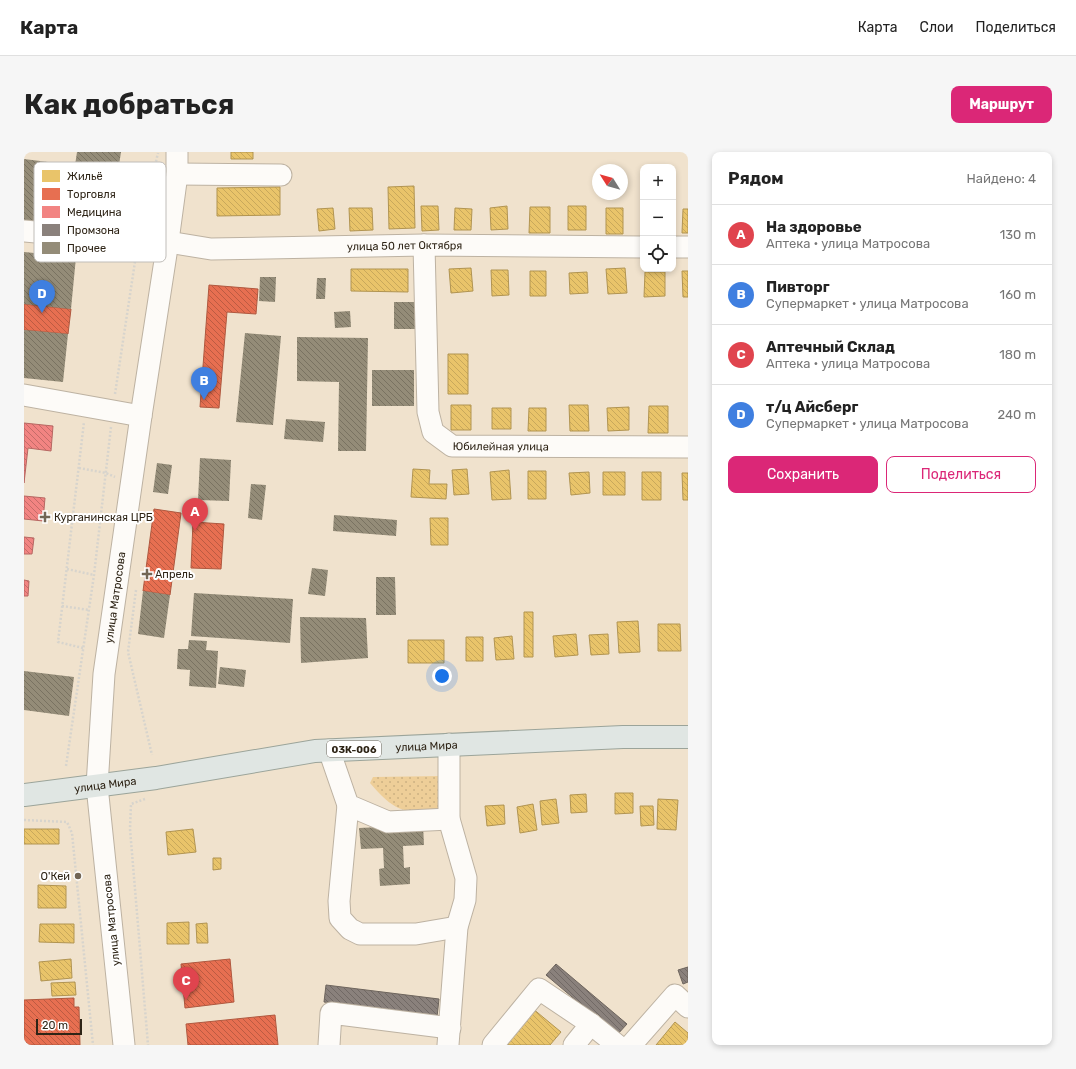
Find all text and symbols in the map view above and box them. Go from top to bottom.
text: Карта [20,16,78,39]
text: Карта [858,19,898,36]
text: Слои [920,19,954,36]
text: Поделиться [976,19,1056,36]
button: Маршрут [951,86,1052,123]
text: Как добраться [24,88,234,121]
legend [34,162,166,262]
north arrow [592,164,628,200]
map controls [640,164,676,272]
button: + [640,164,676,200]
text: Рядом [728,168,784,188]
text: Жильё [67,170,103,183]
text: Найдено: 4 [967,171,1036,186]
text: Торговля [67,188,116,201]
button: − [640,200,676,236]
text: Медицина [67,206,121,219]
text: На здоровье [766,218,862,236]
text: Промзона [67,224,120,237]
text: A [736,227,746,242]
text: 130 m [1000,227,1036,242]
button: locate [640,236,676,272]
text: Аптека · улица Матросова [766,236,930,251]
street label: улица 50 лет Октября [347,239,462,253]
text: Прочее [67,242,106,255]
text: Пивторг [766,278,830,296]
pin: D [29,280,55,313]
text: B [736,287,746,302]
text: 160 m [1000,287,1036,302]
text: Супермаркет · улица Матросова [766,296,969,311]
text: Аптечный Склад [766,338,895,356]
text: C [736,347,746,362]
text: 180 m [999,347,1036,362]
text: Аптека · улица Матросова [766,356,930,371]
pin: B [191,367,217,400]
text: т/ц Айсберг [766,398,858,416]
text: D [736,407,746,422]
text: 240 m [997,407,1036,422]
text: Супермаркет · улица Матросова [766,416,969,431]
street label: Юбилейная улица [453,440,549,453]
button: Сохранить [728,456,878,493]
button: Поделиться [886,456,1036,493]
pin: A [182,498,208,531]
marker: Курганинская ЦРБ [39,511,51,523]
place label: Курганинская ЦРБ [54,511,153,524]
street label: улица Матросова [102,551,128,644]
place label: Апрель [155,568,194,581]
marker: Апрель [142,569,152,579]
your location [432,666,452,686]
street label: улица Мира [395,739,458,754]
road number: 03К-006 [327,741,381,757]
street label: улица Мира [74,775,137,795]
place label: О'Кей [41,870,70,883]
marker: О'Кей [73,871,83,881]
street label: улица Матросова [100,873,123,967]
pin: C [173,967,199,1000]
scale bar [36,1017,82,1036]
text: 20 m [42,1019,68,1032]

